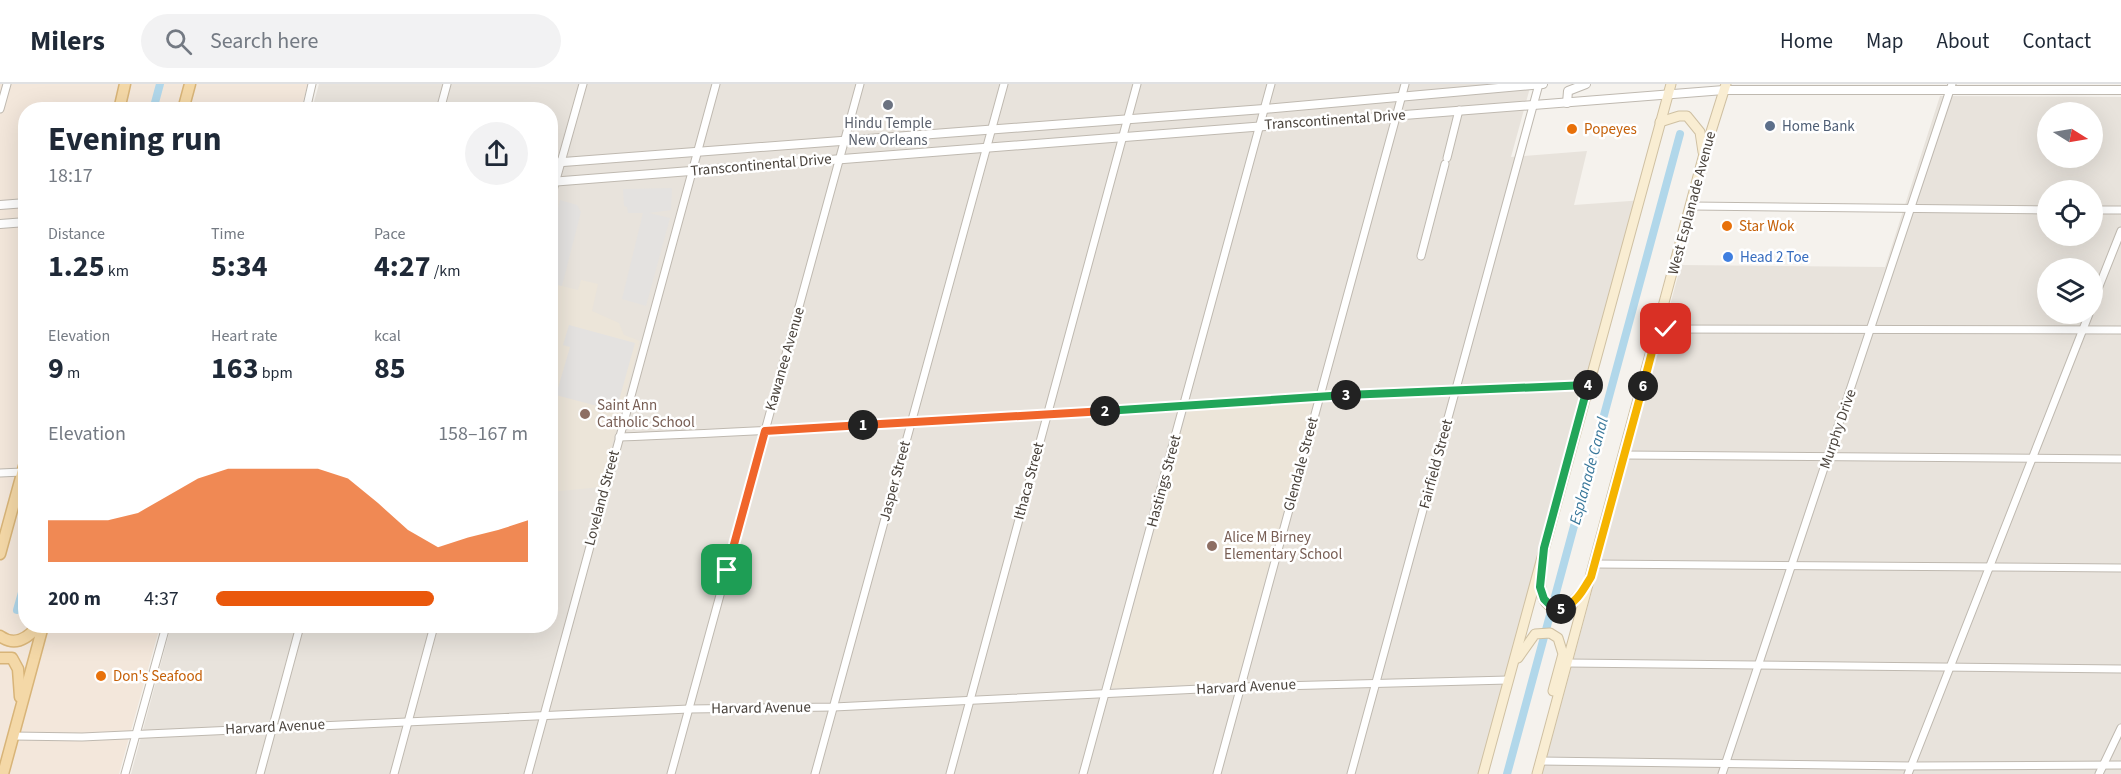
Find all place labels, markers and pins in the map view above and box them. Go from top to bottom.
marker: Hindu Temple New Orleans [881,98,895,112]
place label: Hindu Temple New Orleans [844,113,932,151]
place label: Home Bank [1782,116,1855,137]
place label: Popeyes [1584,119,1637,140]
marker: Home Bank [1763,119,1777,133]
marker: Popeyes [1565,122,1579,136]
place label: Star Wok [1739,216,1795,237]
marker: Star Wok [1720,219,1734,233]
place label: Head 2 Toe [1740,247,1809,268]
marker: Head 2 Toe [1721,250,1735,264]
pin [1640,303,1691,354]
pin: 4 [1573,370,1603,400]
pin: 6 [1628,371,1658,401]
pin: 3 [1331,380,1361,410]
place label: Saint Ann Catholic School [597,395,695,433]
pin: 2 [1090,396,1120,426]
marker: Saint Ann Catholic School [578,407,592,421]
pin: 1 [848,410,878,440]
place label: Alice M Birney Elementary School [1224,527,1342,565]
marker: Alice M Birney Elementary School [1205,539,1219,553]
pin [701,544,752,595]
pin: 5 [1546,594,1576,624]
place label: Don's Seafood [113,666,203,687]
marker: Don's Seafood [94,669,108,683]

